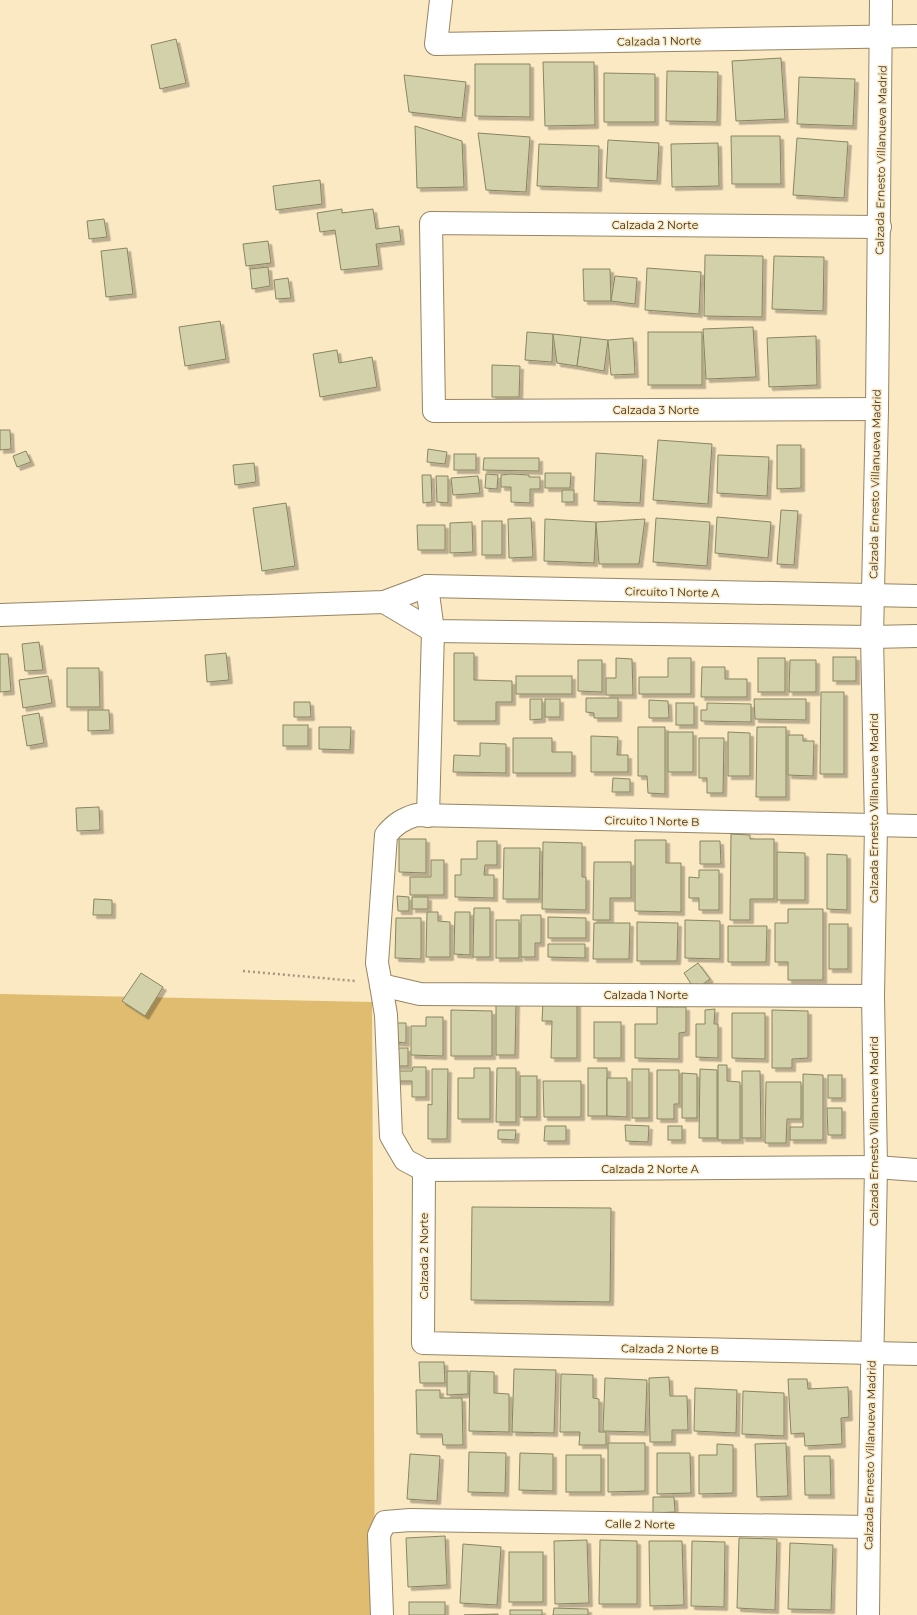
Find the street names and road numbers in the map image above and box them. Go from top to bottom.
street label: Calzada 1 Norte [617,33,702,49]
street label: Calzada Ernesto Villanueva Madrid [872,65,890,255]
street label: Calzada 2 Norte [612,218,699,232]
street label: Calzada Ernesto Villanueva Madrid [866,389,884,579]
street label: Calzada 3 Norte [613,403,700,417]
street label: Circuito 1 Norte A [625,584,719,600]
street label: Calzada Ernesto Villanueva Madrid [867,713,881,903]
street label: Circuito 1 Norte B [604,813,700,829]
street label: Calzada 1 Norte [604,988,688,1002]
street label: Calzada Ernesto Villanueva Madrid [867,1036,881,1226]
street label: Calzada 2 Norte A [601,1162,699,1176]
street label: Calzada 2 Norte [417,1212,431,1299]
street label: Calzada 2 Norte B [621,1341,719,1357]
street label: Calzada Ernesto Villanueva Madrid [861,1360,879,1550]
street label: Calle 2 Norte [605,1516,676,1532]

